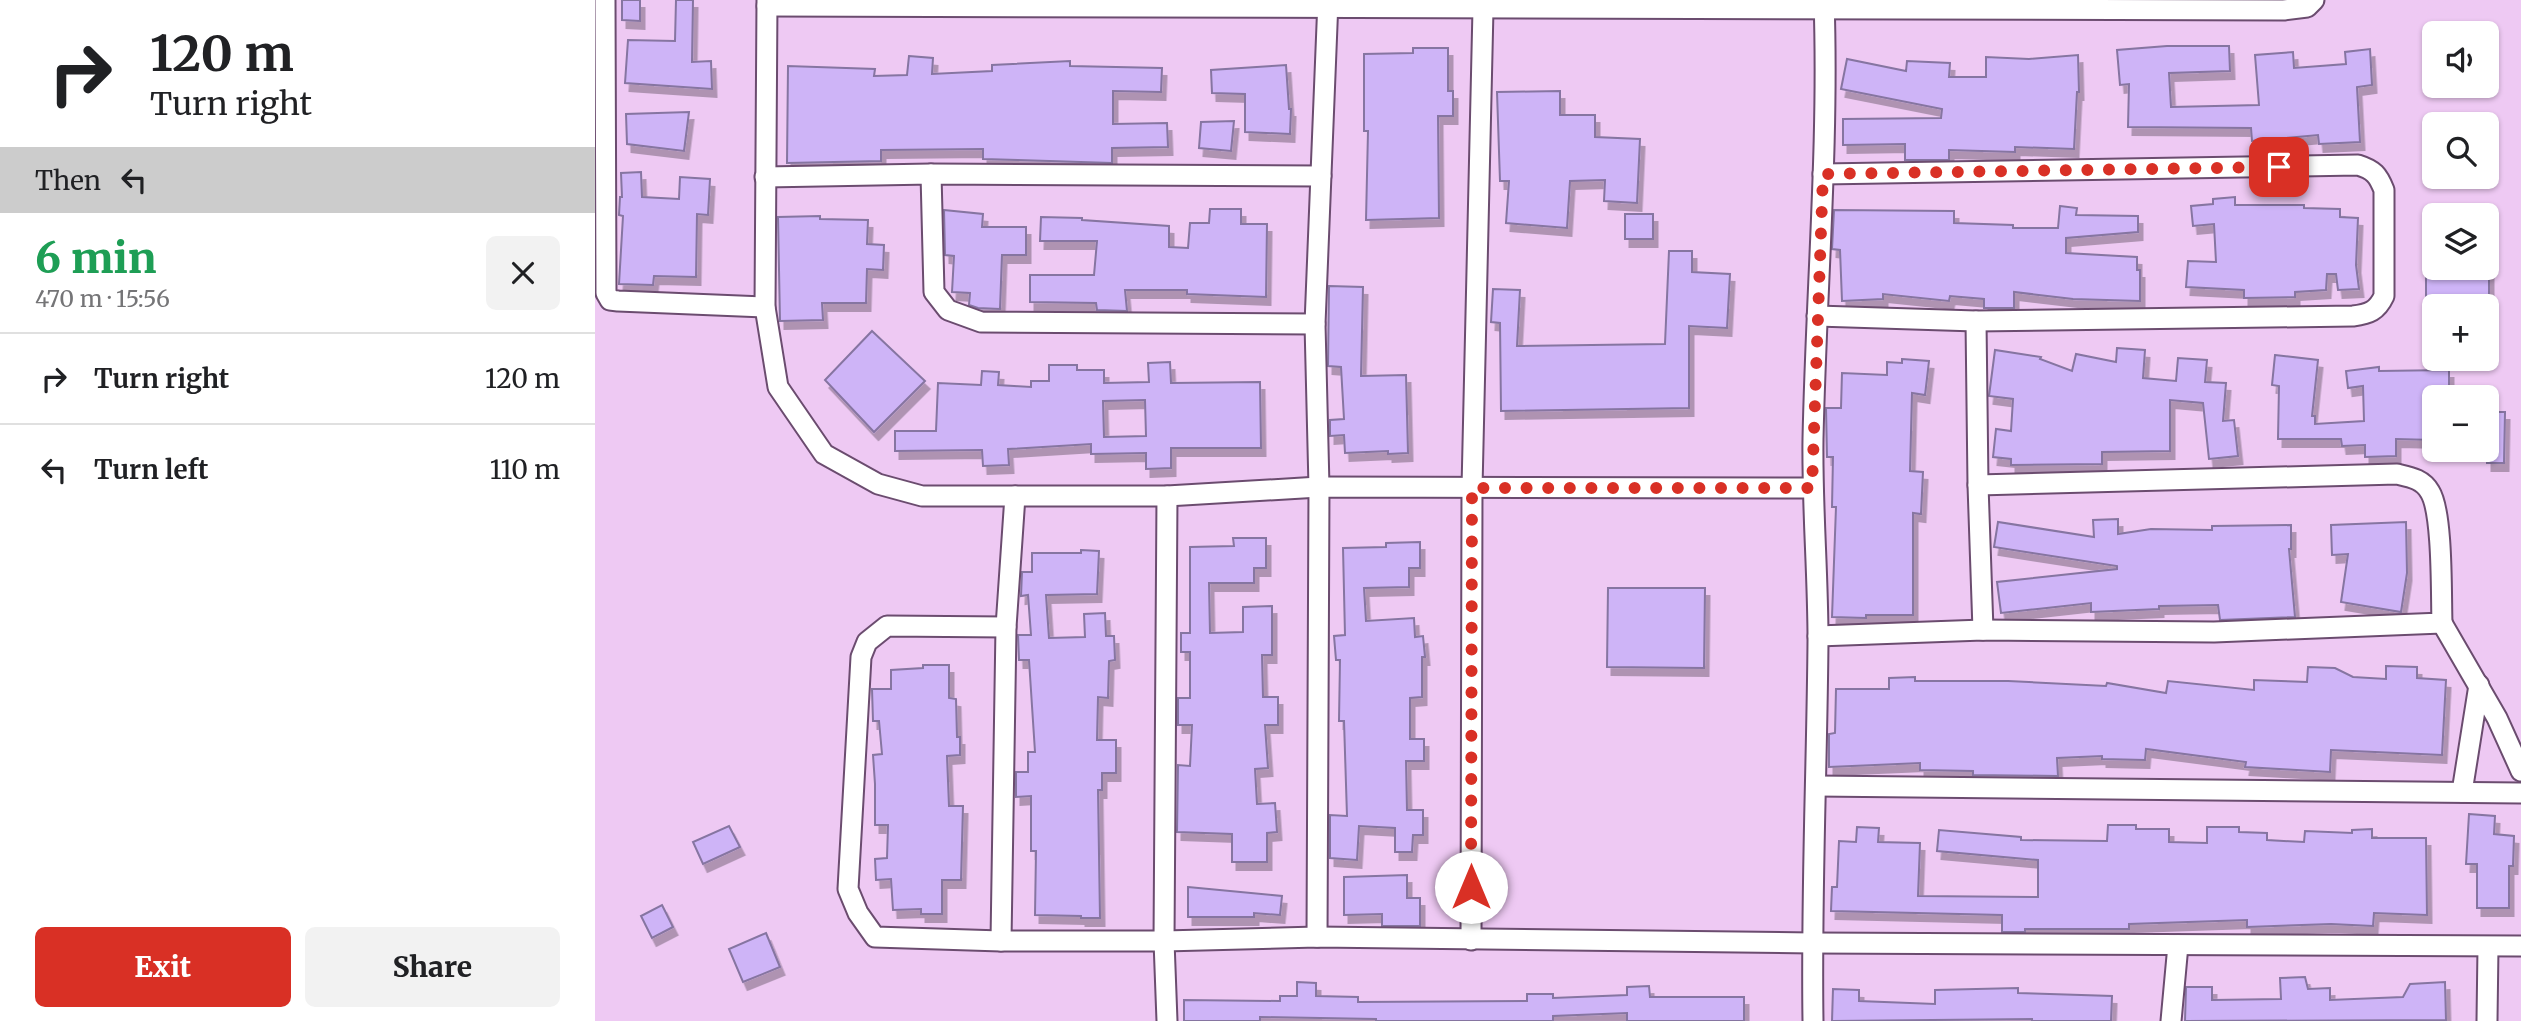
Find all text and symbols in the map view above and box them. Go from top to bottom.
map controls [2422,21,2499,462]
button: sound [2422,21,2499,98]
text: 120 m [150,23,294,84]
icon: right [35,28,126,119]
text: Turn right [150,84,312,124]
button: search [2422,112,2499,189]
pin [2249,137,2309,197]
icon: arrive [2260,148,2298,186]
icon: left [115,161,153,199]
text: Then [35,164,101,197]
button: layers [2422,203,2499,280]
text: 6 min [35,232,157,284]
button: close [486,236,560,310]
text: 470 m · 15:56 [35,284,170,313]
button: + [2422,294,2499,371]
icon: right [35,360,73,398]
text: Turn right [94,362,229,395]
text: 120 m [485,362,560,395]
button: − [2422,385,2499,462]
icon: left [35,451,73,489]
text: Turn left [94,453,208,486]
text: 110 m [490,453,560,486]
position arrow [1434,850,1508,924]
button: Exit [35,927,291,1007]
button: Share [305,927,560,1007]

